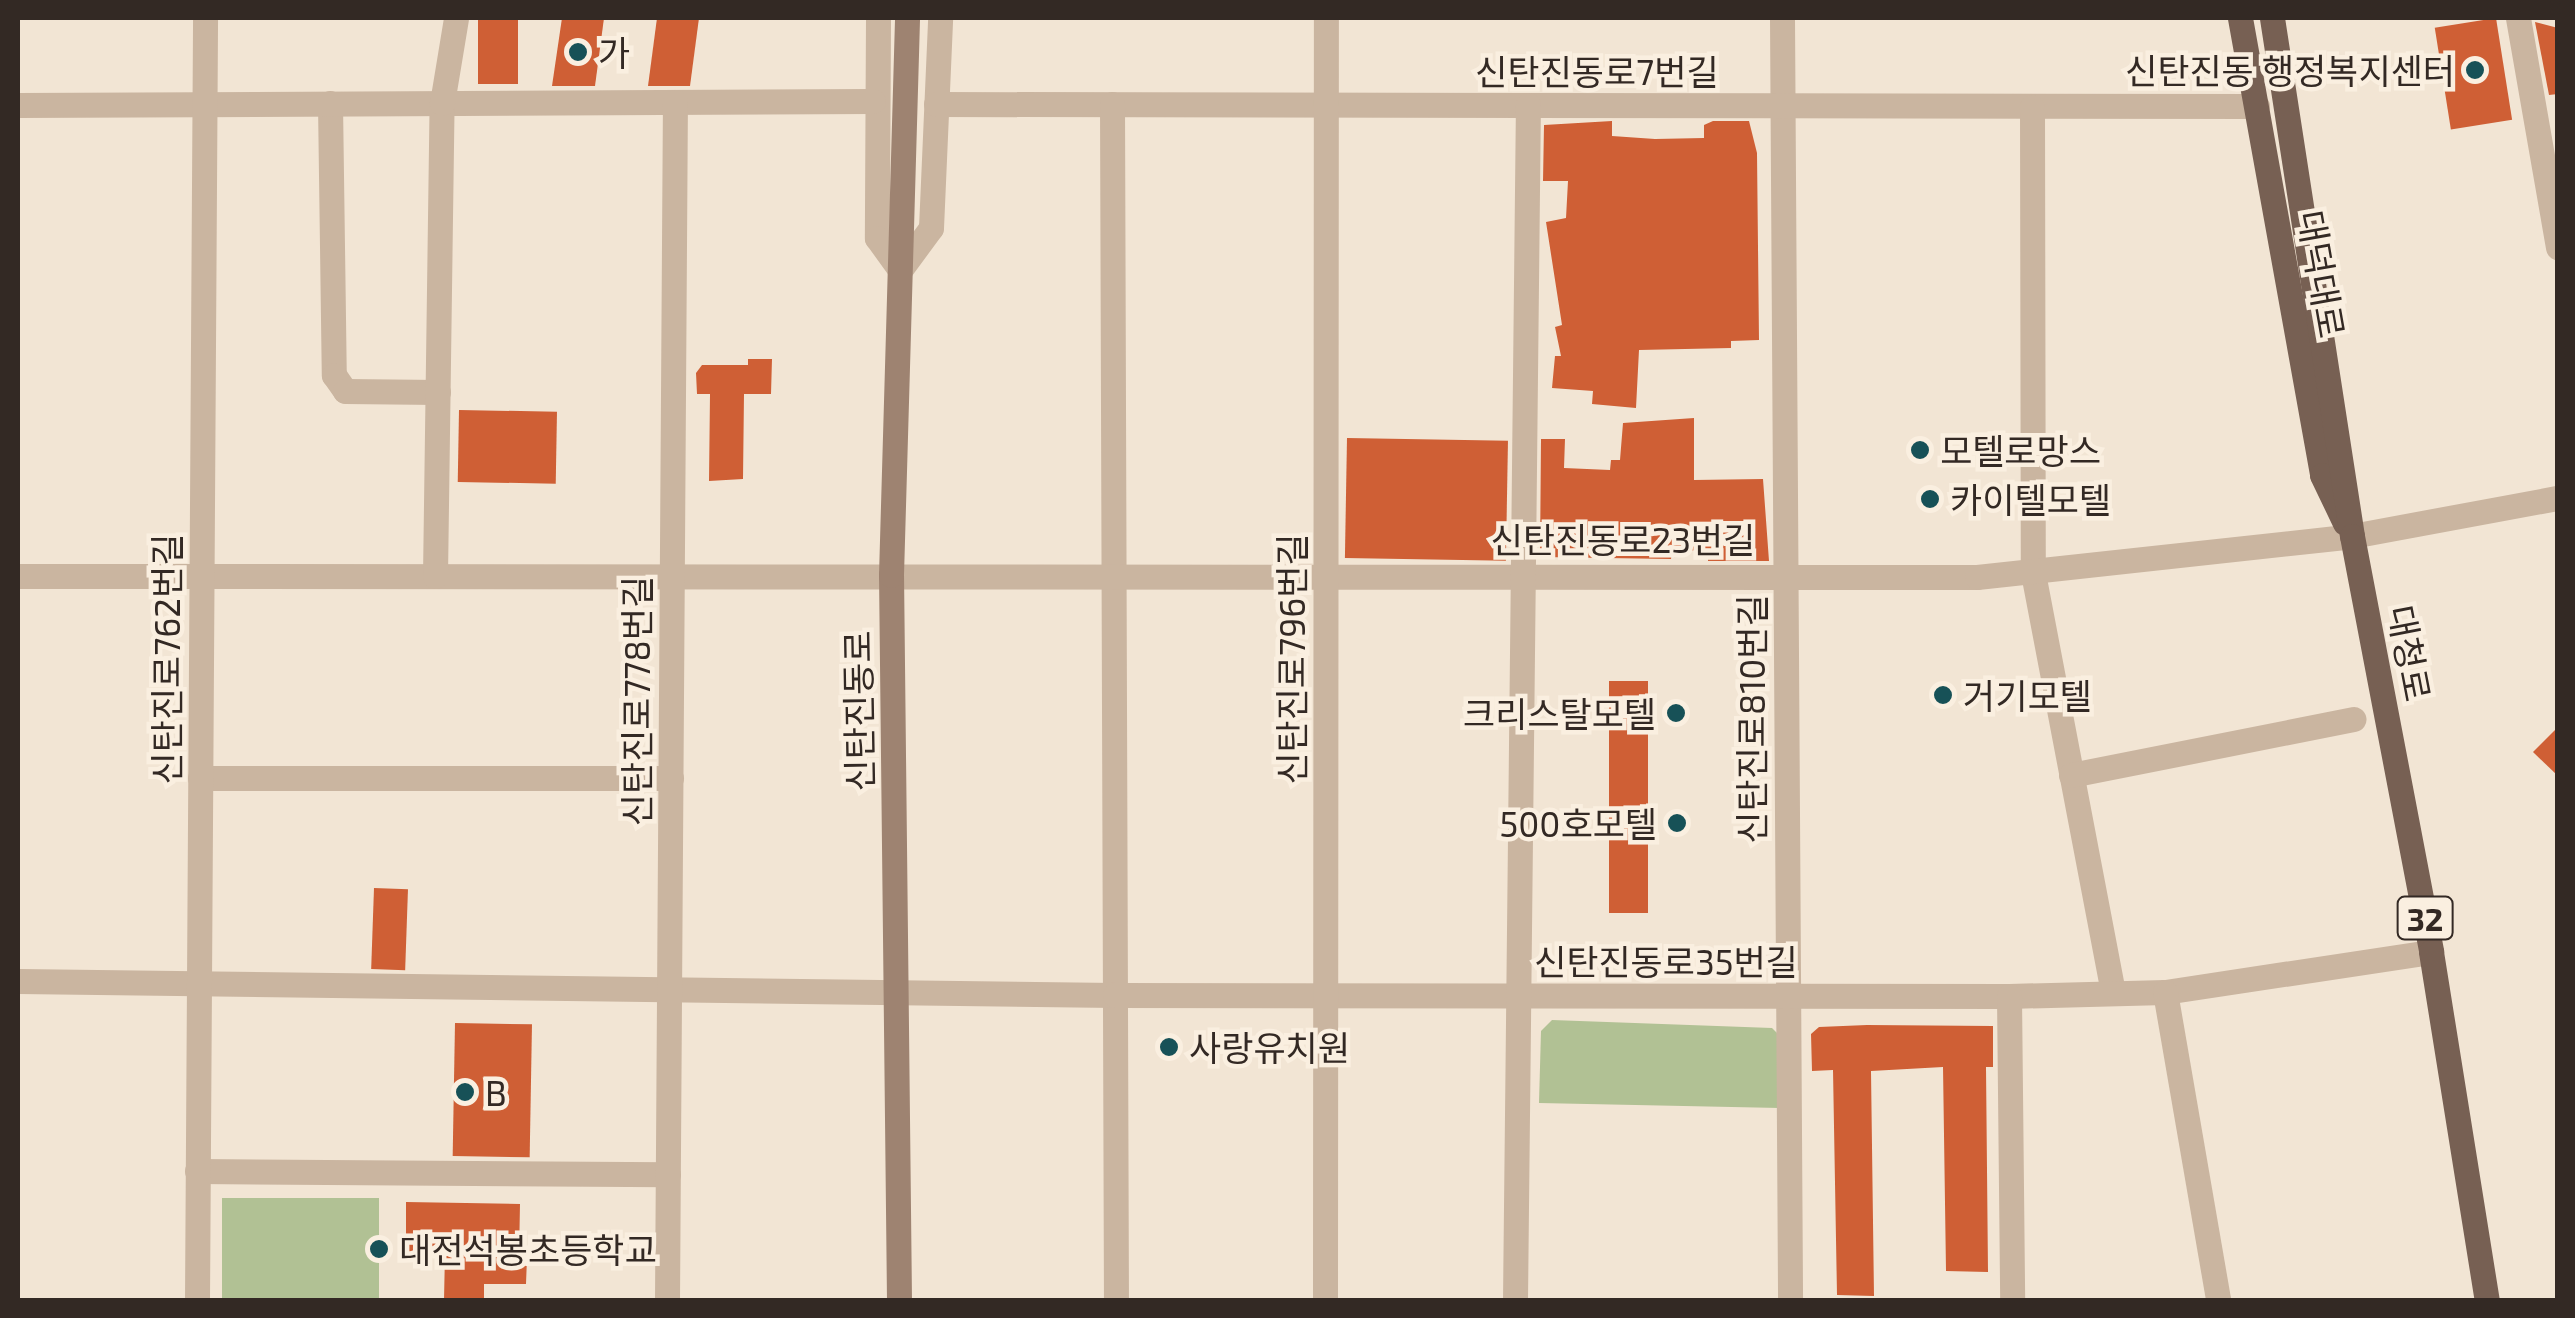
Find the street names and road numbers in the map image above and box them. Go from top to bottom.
street label: 신탄진동로7번길 [1475,50,1719,92]
street label: 대덕대로 [2290,207,2354,341]
street label: 신탄진동로23번길 [1491,518,1755,560]
street label: 신탄진로796번길 [1270,533,1312,785]
street label: 신탄진로762번길 [145,534,187,784]
street label: 신탄진로778번길 [615,576,657,826]
street label: 신탄진로810번길 [1730,594,1772,844]
street label: 대청로 [2380,602,2440,704]
street label: 신탄진동로 [836,630,880,792]
road number: 32 [2395,891,2455,945]
street label: 신탄진동로35번길 [1534,940,1798,982]

